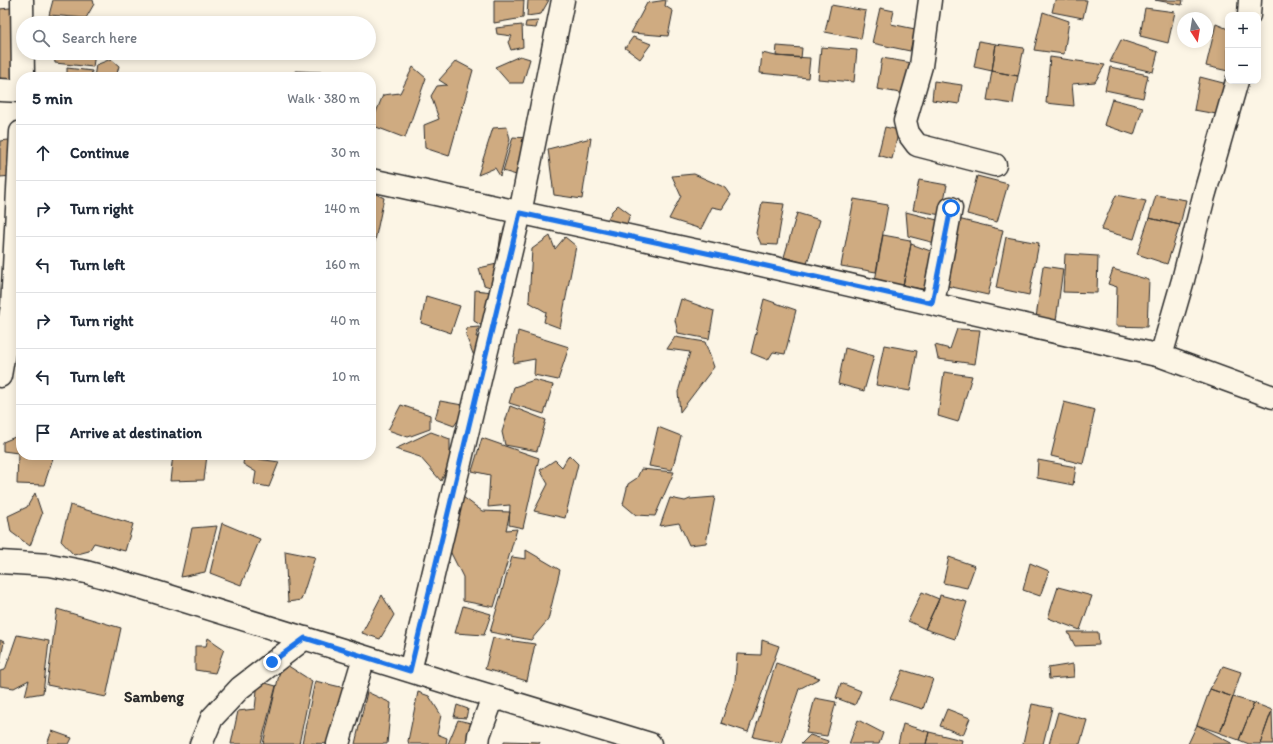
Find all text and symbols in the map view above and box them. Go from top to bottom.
north arrow [1177,12,1213,48]
map controls [1225,12,1261,84]
button: + [1225,12,1261,48]
search box [16,16,376,60]
icon: search [30,27,52,49]
text: Search here [62,29,137,47]
button: − [1225,48,1261,84]
text: 5 min [32,88,72,108]
text: Walk · 380 m [287,91,360,106]
icon: ahead [32,142,54,164]
text: Continue [70,144,129,162]
text: 30 m [331,145,360,160]
icon: right [32,198,54,220]
route start [942,199,960,217]
text: Turn right [70,200,134,218]
text: 140 m [324,201,360,216]
icon: left [32,254,54,276]
text: Turn left [70,256,125,274]
text: 160 m [325,257,360,272]
icon: right [32,310,54,332]
text: Turn right [70,312,134,330]
text: 40 m [330,313,360,328]
icon: left [32,366,54,388]
text: Turn left [70,368,125,386]
text: 10 m [332,369,360,384]
icon: arrive [32,422,54,444]
text: Arrive at destination [70,424,202,442]
route end [263,653,281,671]
district label: Sambeng [124,688,184,707]

